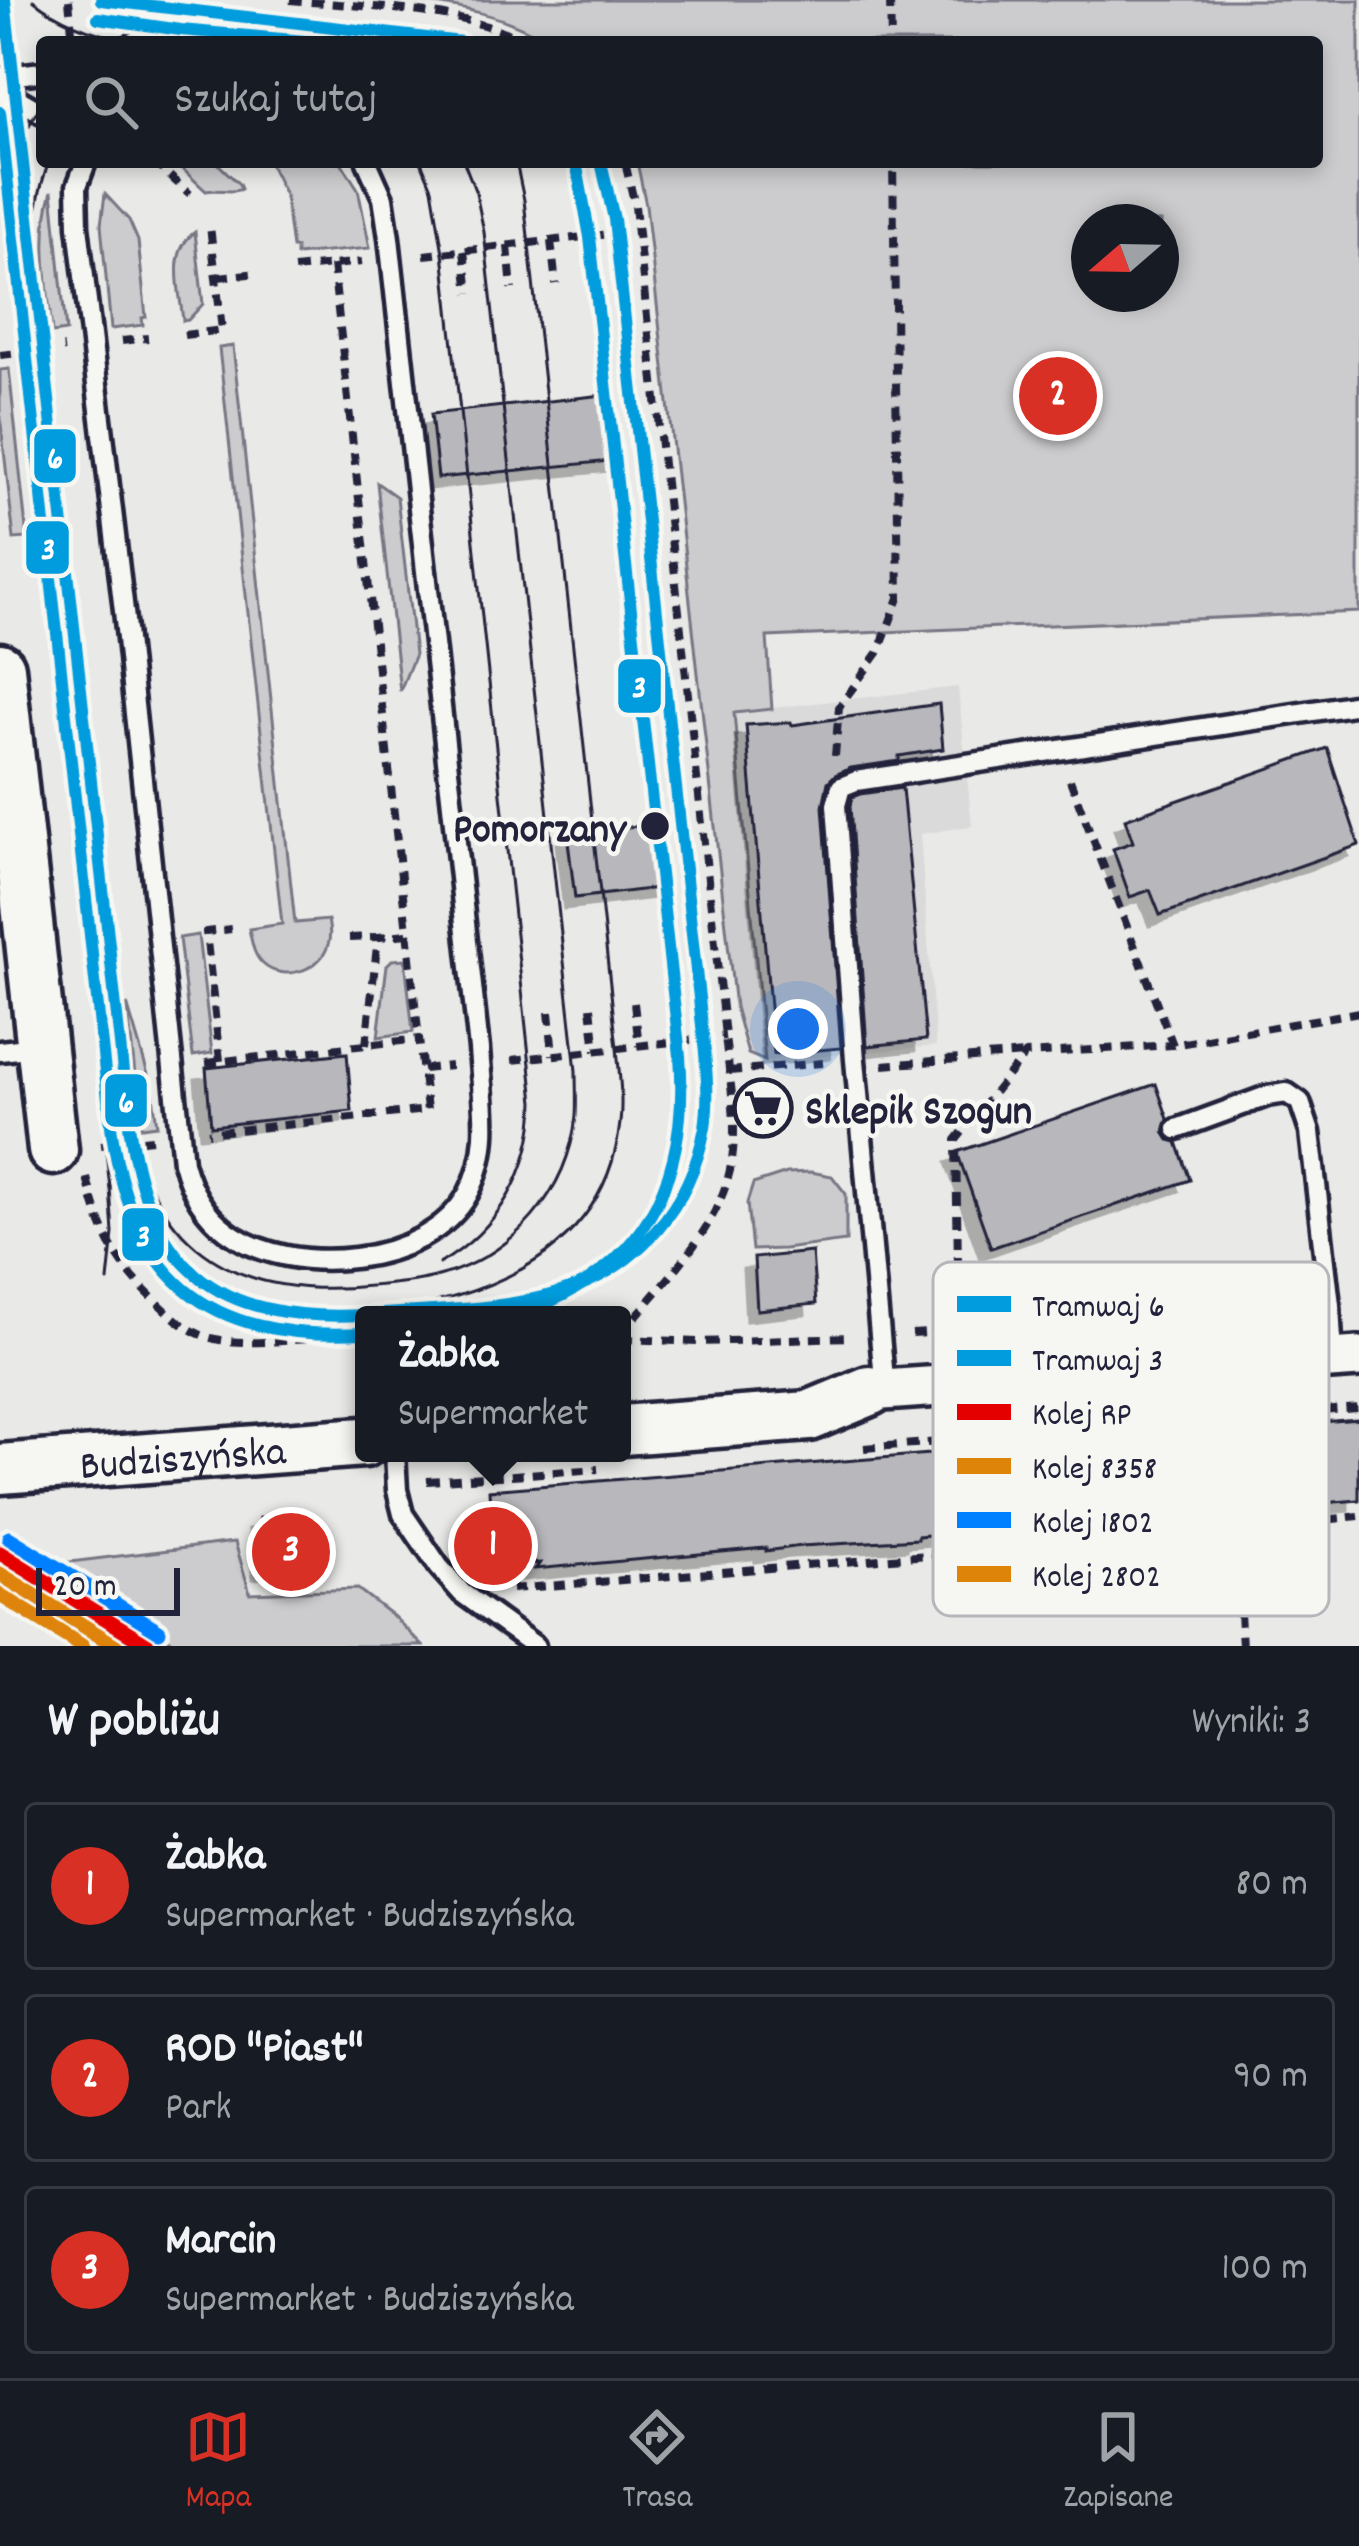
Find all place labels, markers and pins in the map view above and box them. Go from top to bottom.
pin: 2 [1019,351,1097,441]
place label: Pomorzany [453,803,628,863]
marker: Pomorzany [638,809,672,843]
supermarket icon: Sklepik Szogun [732,1077,794,1139]
place label: Sklepik Szogun [805,1085,1032,1145]
pin: 1 [454,1501,532,1591]
pin: 3 [252,1507,330,1597]

